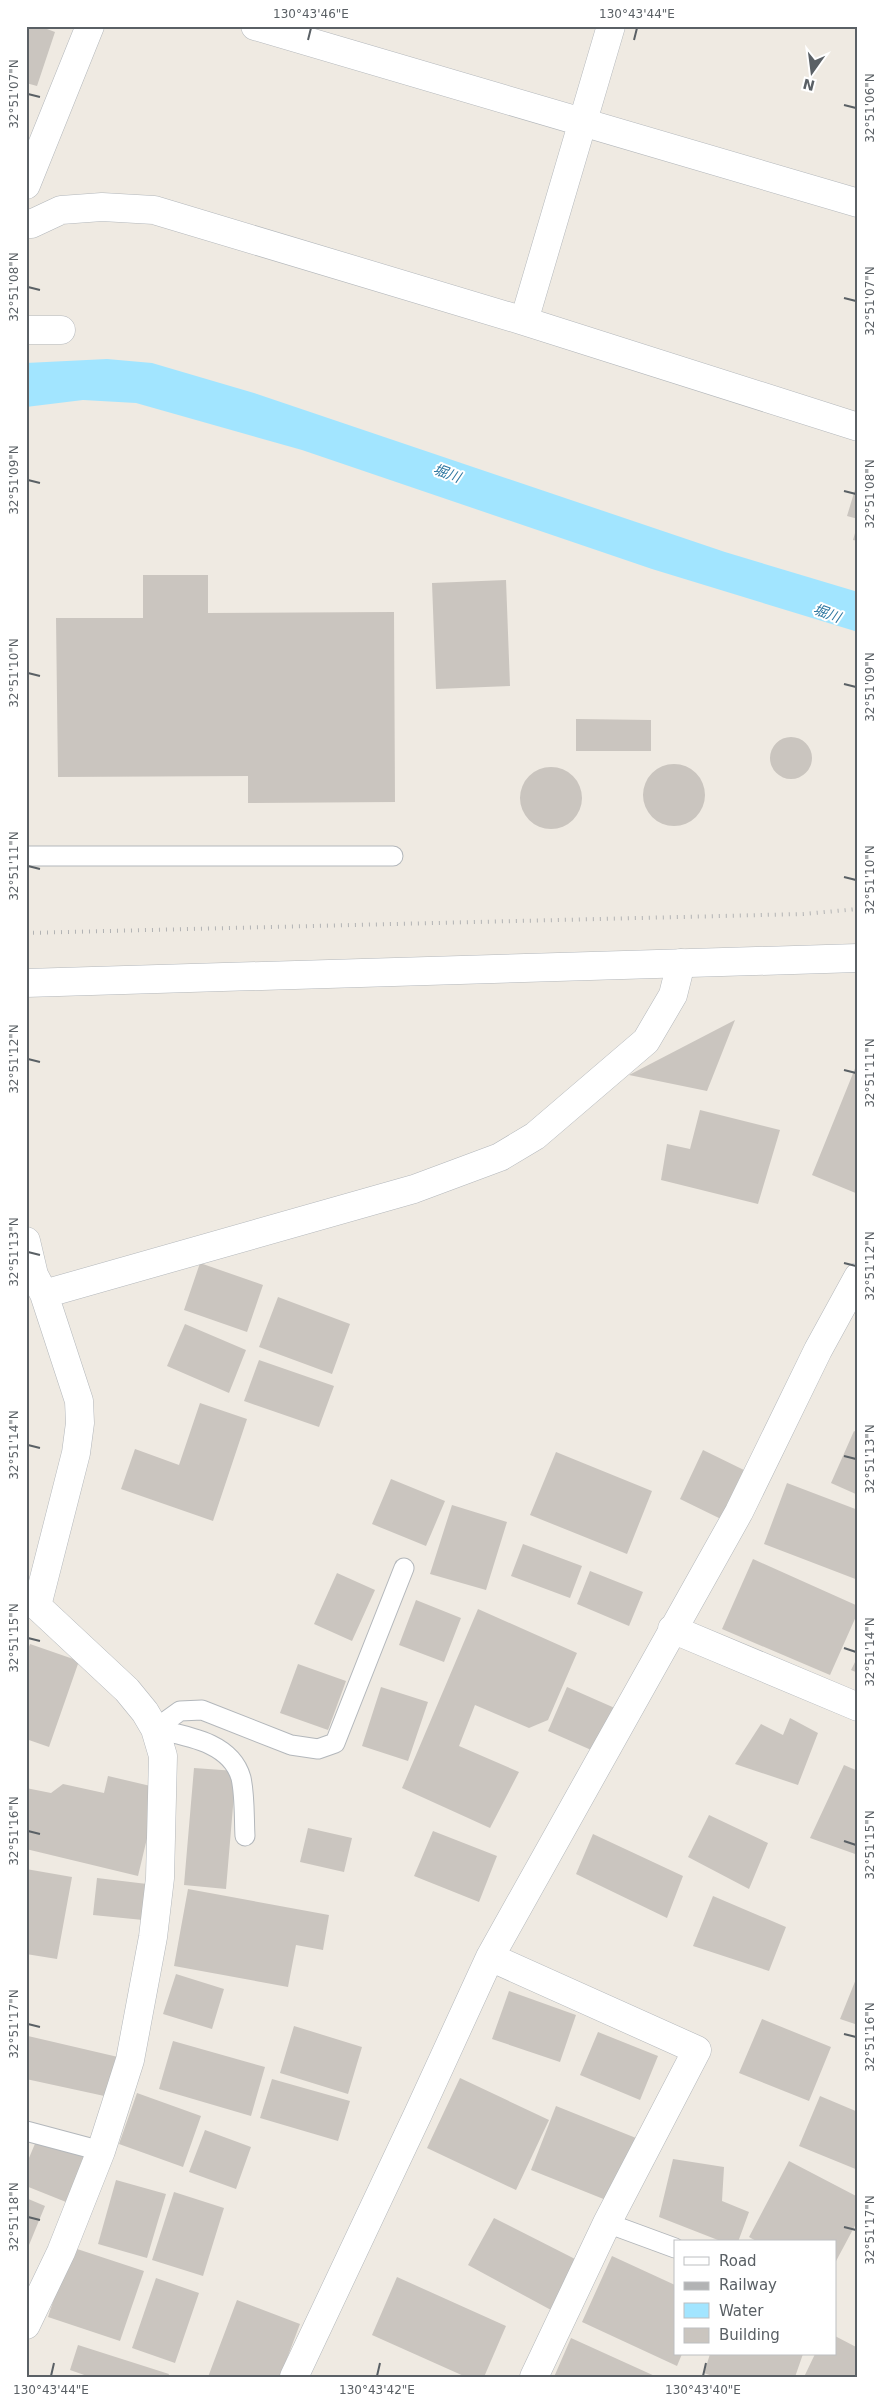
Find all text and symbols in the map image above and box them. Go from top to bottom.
text: 130°43'46"E [273,7,349,21]
text: 130°43'44"E [599,7,675,21]
north arrow [786,48,836,98]
text: 32°51'07"N [7,59,21,129]
text: 32°51'06"N [863,73,877,143]
text: N [801,75,816,94]
text: 32°51'08"N [7,252,21,322]
text: 32°51'07"N [863,266,877,336]
text: 32°51'09"N [7,445,21,515]
text: 32°51'08"N [863,459,877,529]
water label: 堀川 [431,461,465,486]
water label: 堀川 [811,601,845,626]
text: 32°51'10"N [7,638,21,708]
text: 32°51'09"N [863,652,877,722]
text: 32°51'11"N [7,831,21,901]
text: 32°51'10"N [863,845,877,915]
text: 32°51'12"N [7,1024,21,1094]
text: 32°51'11"N [863,1038,877,1108]
text: 32°51'13"N [7,1217,21,1287]
text: 32°51'12"N [863,1231,877,1301]
text: 32°51'14"N [7,1410,21,1480]
text: 32°51'13"N [863,1424,877,1494]
text: 32°51'15"N [7,1603,21,1673]
text: 32°51'14"N [863,1617,877,1687]
text: 32°51'16"N [7,1796,21,1866]
text: 32°51'15"N [863,1810,877,1880]
text: 32°51'17"N [7,1989,21,2059]
text: 32°51'16"N [863,2002,877,2072]
text: 32°51'18"N [7,2182,21,2252]
text: 32°51'17"N [863,2195,877,2265]
legend [674,2240,836,2356]
text: Road [719,2252,757,2270]
text: Railway [719,2276,777,2294]
text: Water [719,2302,764,2320]
text: Building [719,2326,780,2344]
text: 130°43'44"E [13,2383,89,2397]
text: 130°43'42"E [339,2383,415,2397]
text: 130°43'40"E [665,2383,741,2397]

